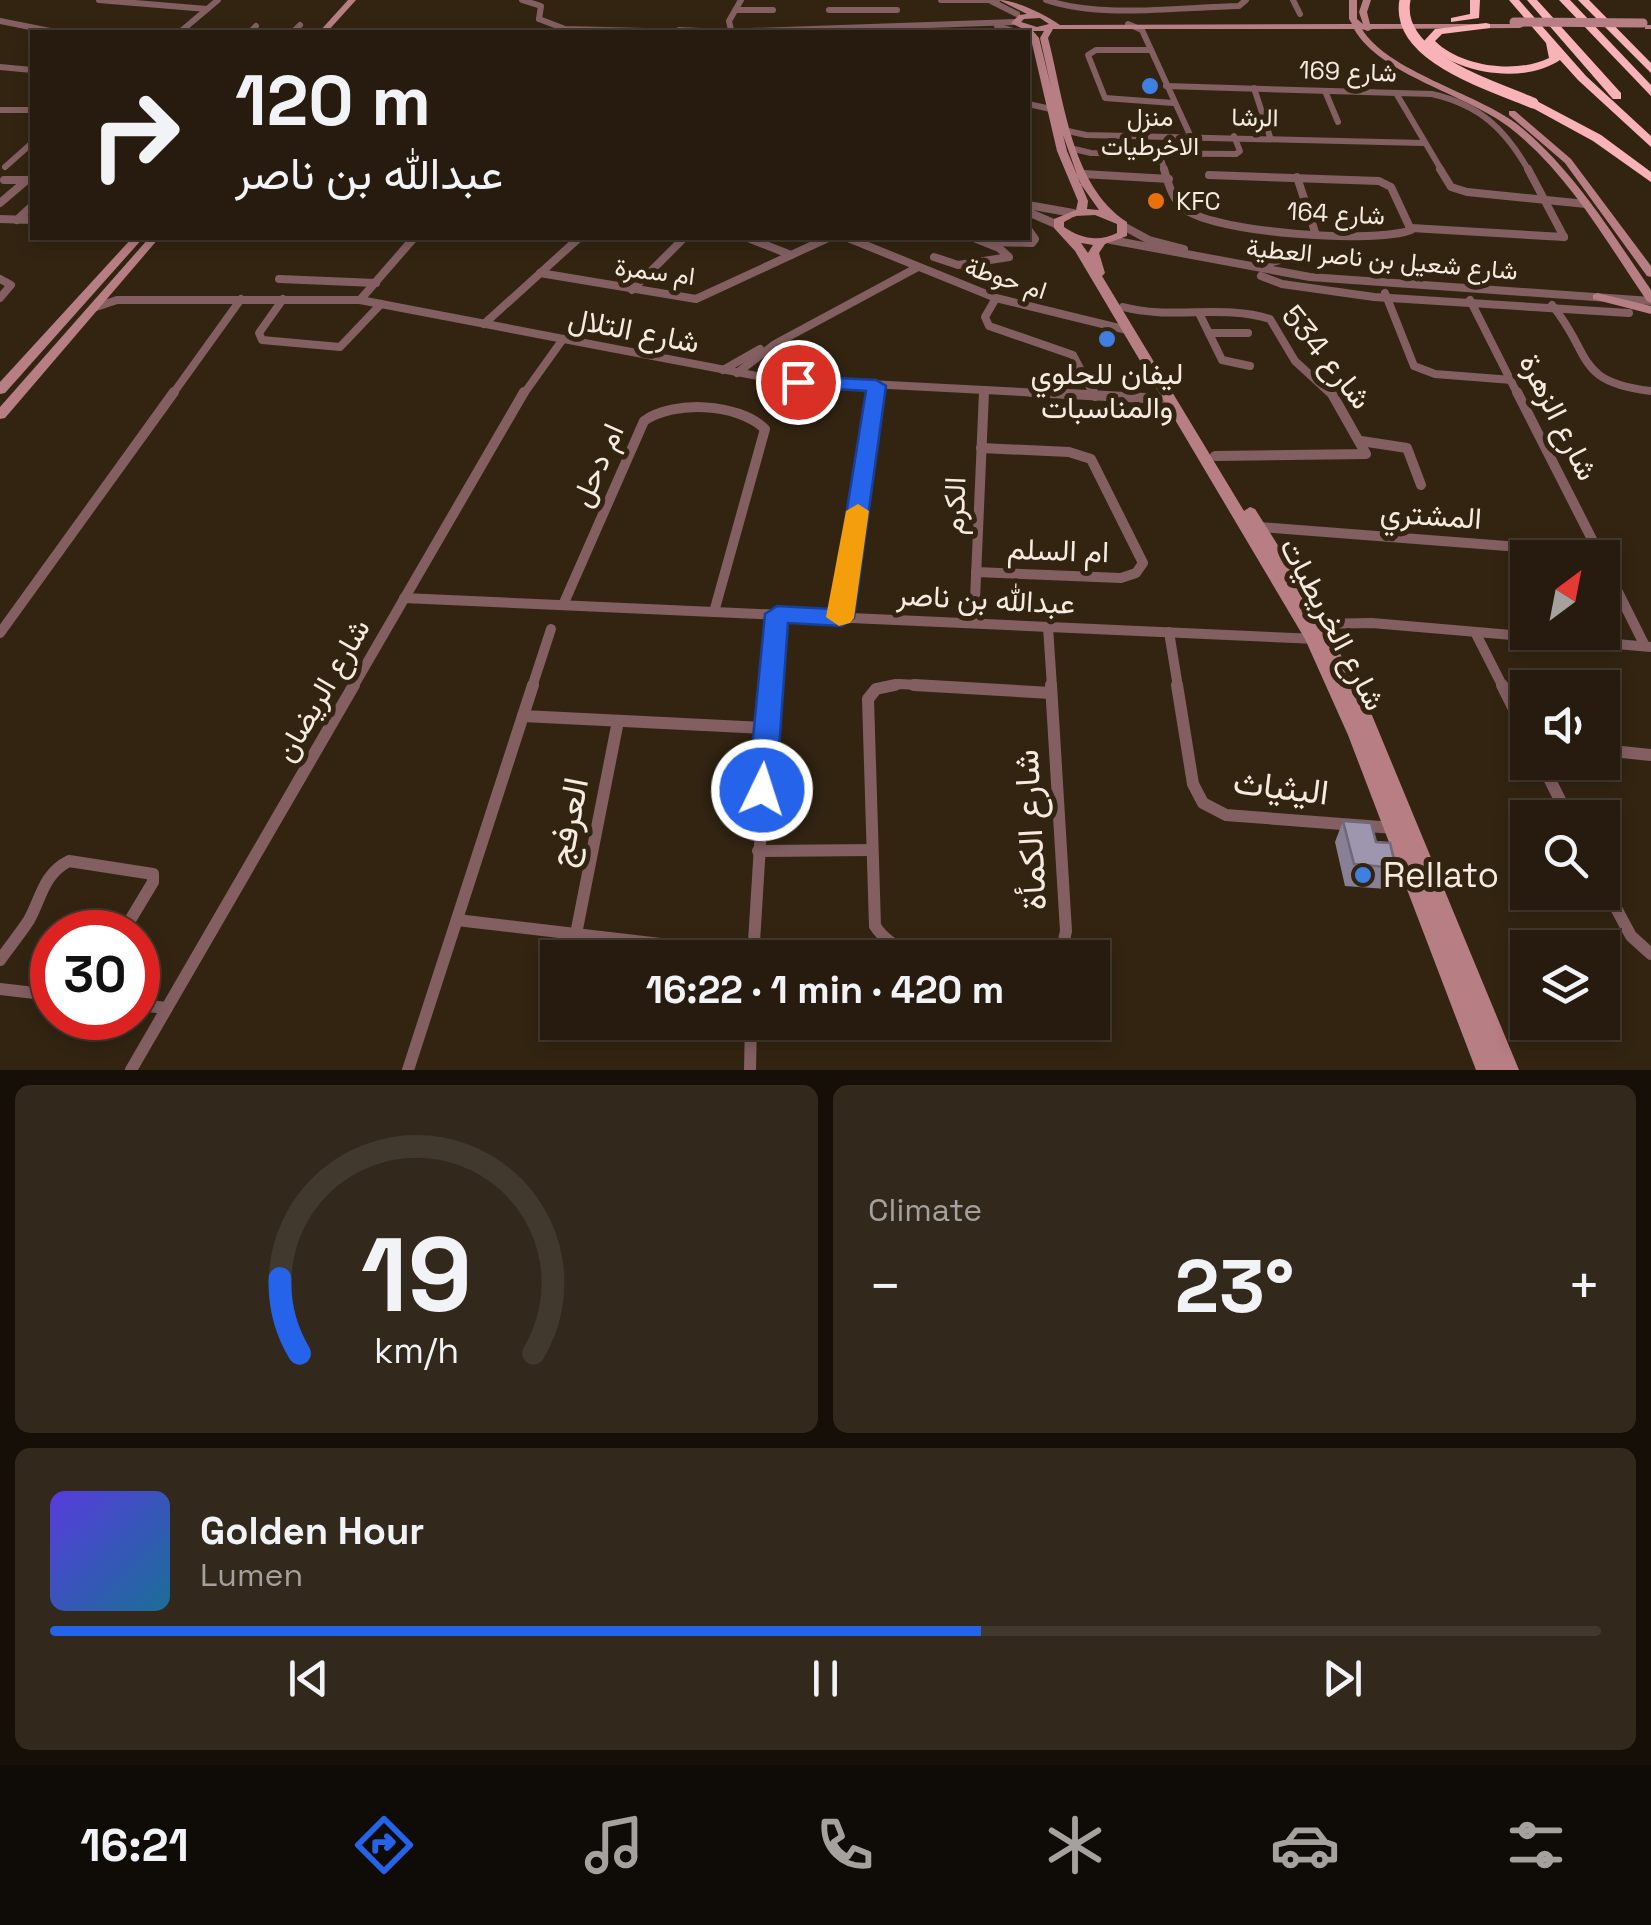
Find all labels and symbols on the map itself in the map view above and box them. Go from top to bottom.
street label: شارع 169 [1299,53,1397,90]
marker: منزل الاخرطيات [1139,75,1161,97]
place label: منزل الاخرطيات [1101,101,1199,162]
street label: الرشا [1231,101,1279,133]
place label: KFC [1176,185,1221,217]
marker: KFC [1145,190,1167,212]
street label: شارع 164 [1286,194,1386,233]
street label: شارع شعيل بن ناصر العطية [1245,231,1519,288]
street label: ام سمرة [613,250,697,293]
street label: ام حوطة [961,250,1051,307]
street label: شارع 534 [1272,297,1381,418]
street label: شارع التلال [565,298,703,363]
marker: ليفان للحلوي والمناسبات [1096,328,1118,350]
pin [756,340,841,425]
street label: شارع الزهرة [1510,347,1607,487]
place label: ليفان للحلوي والمناسبات [1031,354,1184,427]
street label: ام دحل [561,417,633,513]
street label: الكرم [933,476,975,536]
street label: المشتري [1379,492,1483,543]
street label: ام السلم [1006,529,1110,571]
street label: شارع الخريطيات [1270,531,1395,718]
north arrow [1510,540,1620,650]
street label: عبدالله بن ناصر [895,575,1076,623]
street label: شارع الريضان [265,612,379,769]
position arrow [710,738,814,842]
street label: شارع الكمأة [1004,748,1058,912]
street label: اليثياث [1231,759,1331,815]
street label: العرفج [538,774,600,870]
place label: Rellato [1383,853,1499,897]
marker: Rellato [1352,864,1374,886]
speed limit sign: 30 [30,910,160,1040]

